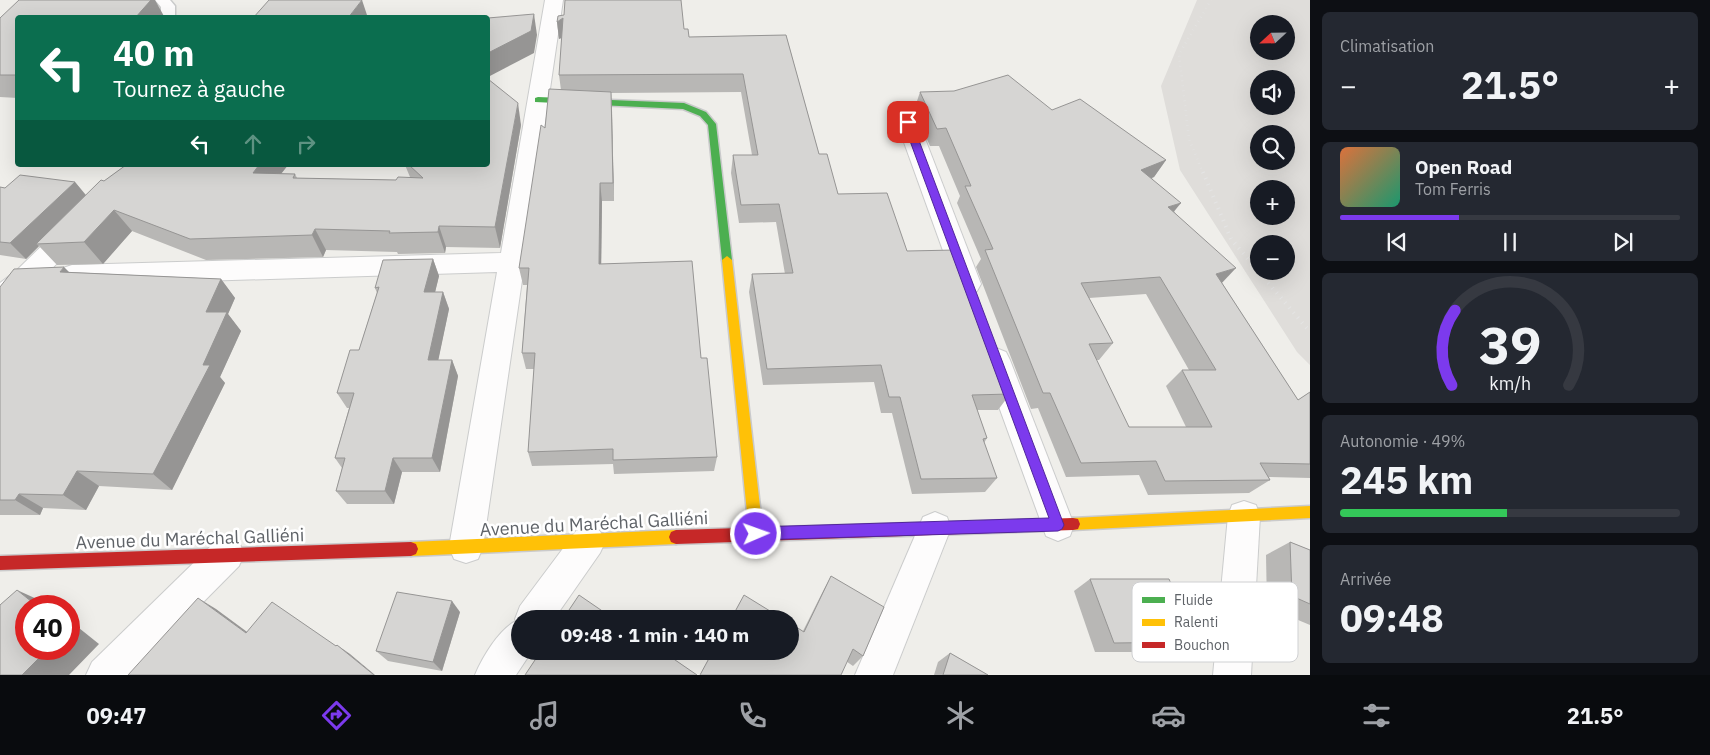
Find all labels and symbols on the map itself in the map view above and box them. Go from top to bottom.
north arrow [1250,15,1295,60]
pin [887,101,929,143]
street label: Avenue du Maréchal Galliéni [479,506,709,541]
position arrow [729,507,781,559]
street label: Avenue du Maréchal Galliéni [75,523,305,554]
legend [1132,582,1298,662]
text: Fluide [1174,591,1213,609]
speed limit sign: 40 [15,595,80,660]
text: Ralenti [1174,613,1218,631]
text: Bouchon [1174,636,1230,654]

